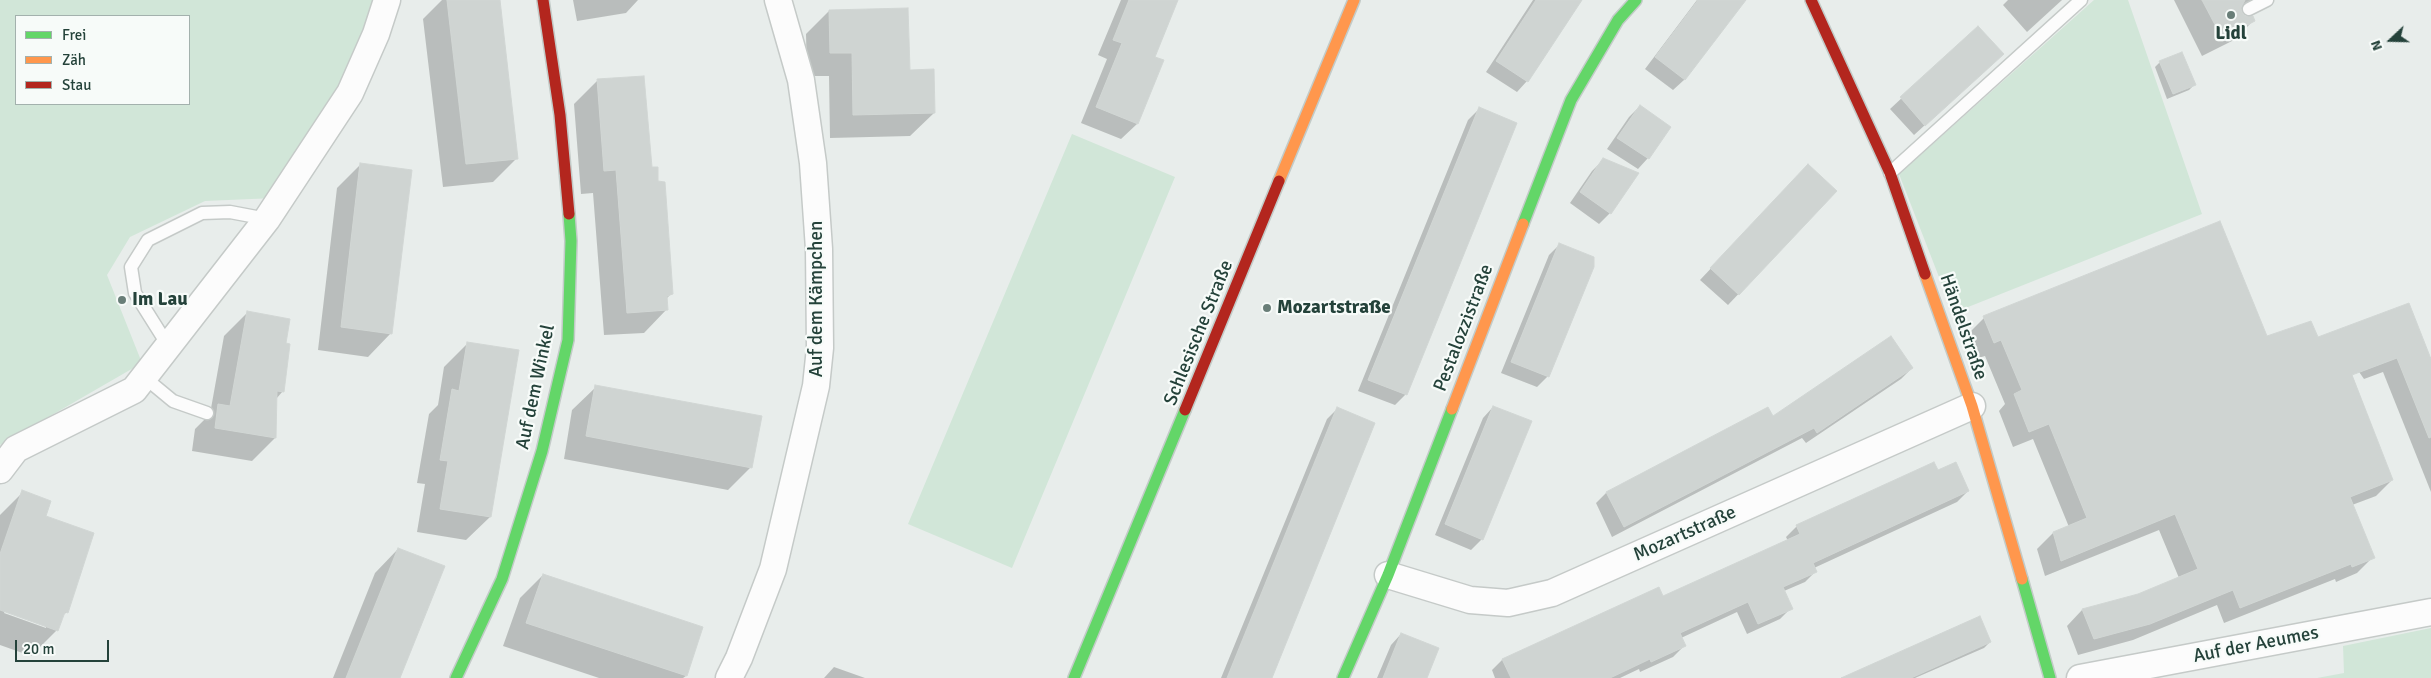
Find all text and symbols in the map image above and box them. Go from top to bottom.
marker: Lidl [2225,9,2237,21]
legend [15,15,190,105]
north arrow [2366,15,2416,65]
place label: Lidl [2215,23,2247,45]
text: Frei [62,26,86,44]
text: N [2367,38,2386,53]
text: Zäh [62,51,86,69]
text: Stau [62,76,91,94]
street label: Auf dem Kämpchen [806,221,828,377]
street label: Schlesische Straße [1159,257,1239,409]
street label: Pestalozzistraße [1429,261,1499,395]
street label: Händelstraße [1934,271,1992,383]
place label: Im Lau [132,289,188,311]
marker: Im Lau [116,294,128,306]
place label: Mozartstraße [1277,297,1391,319]
marker: Mozartstraße [1261,302,1273,314]
street label: Auf dem Winkel [512,322,560,452]
street label: Mozartstraße [1630,501,1740,567]
street label: Auf der Aeumes [2191,622,2321,668]
scale bar [18,630,111,662]
text: 20 m [23,640,54,658]

